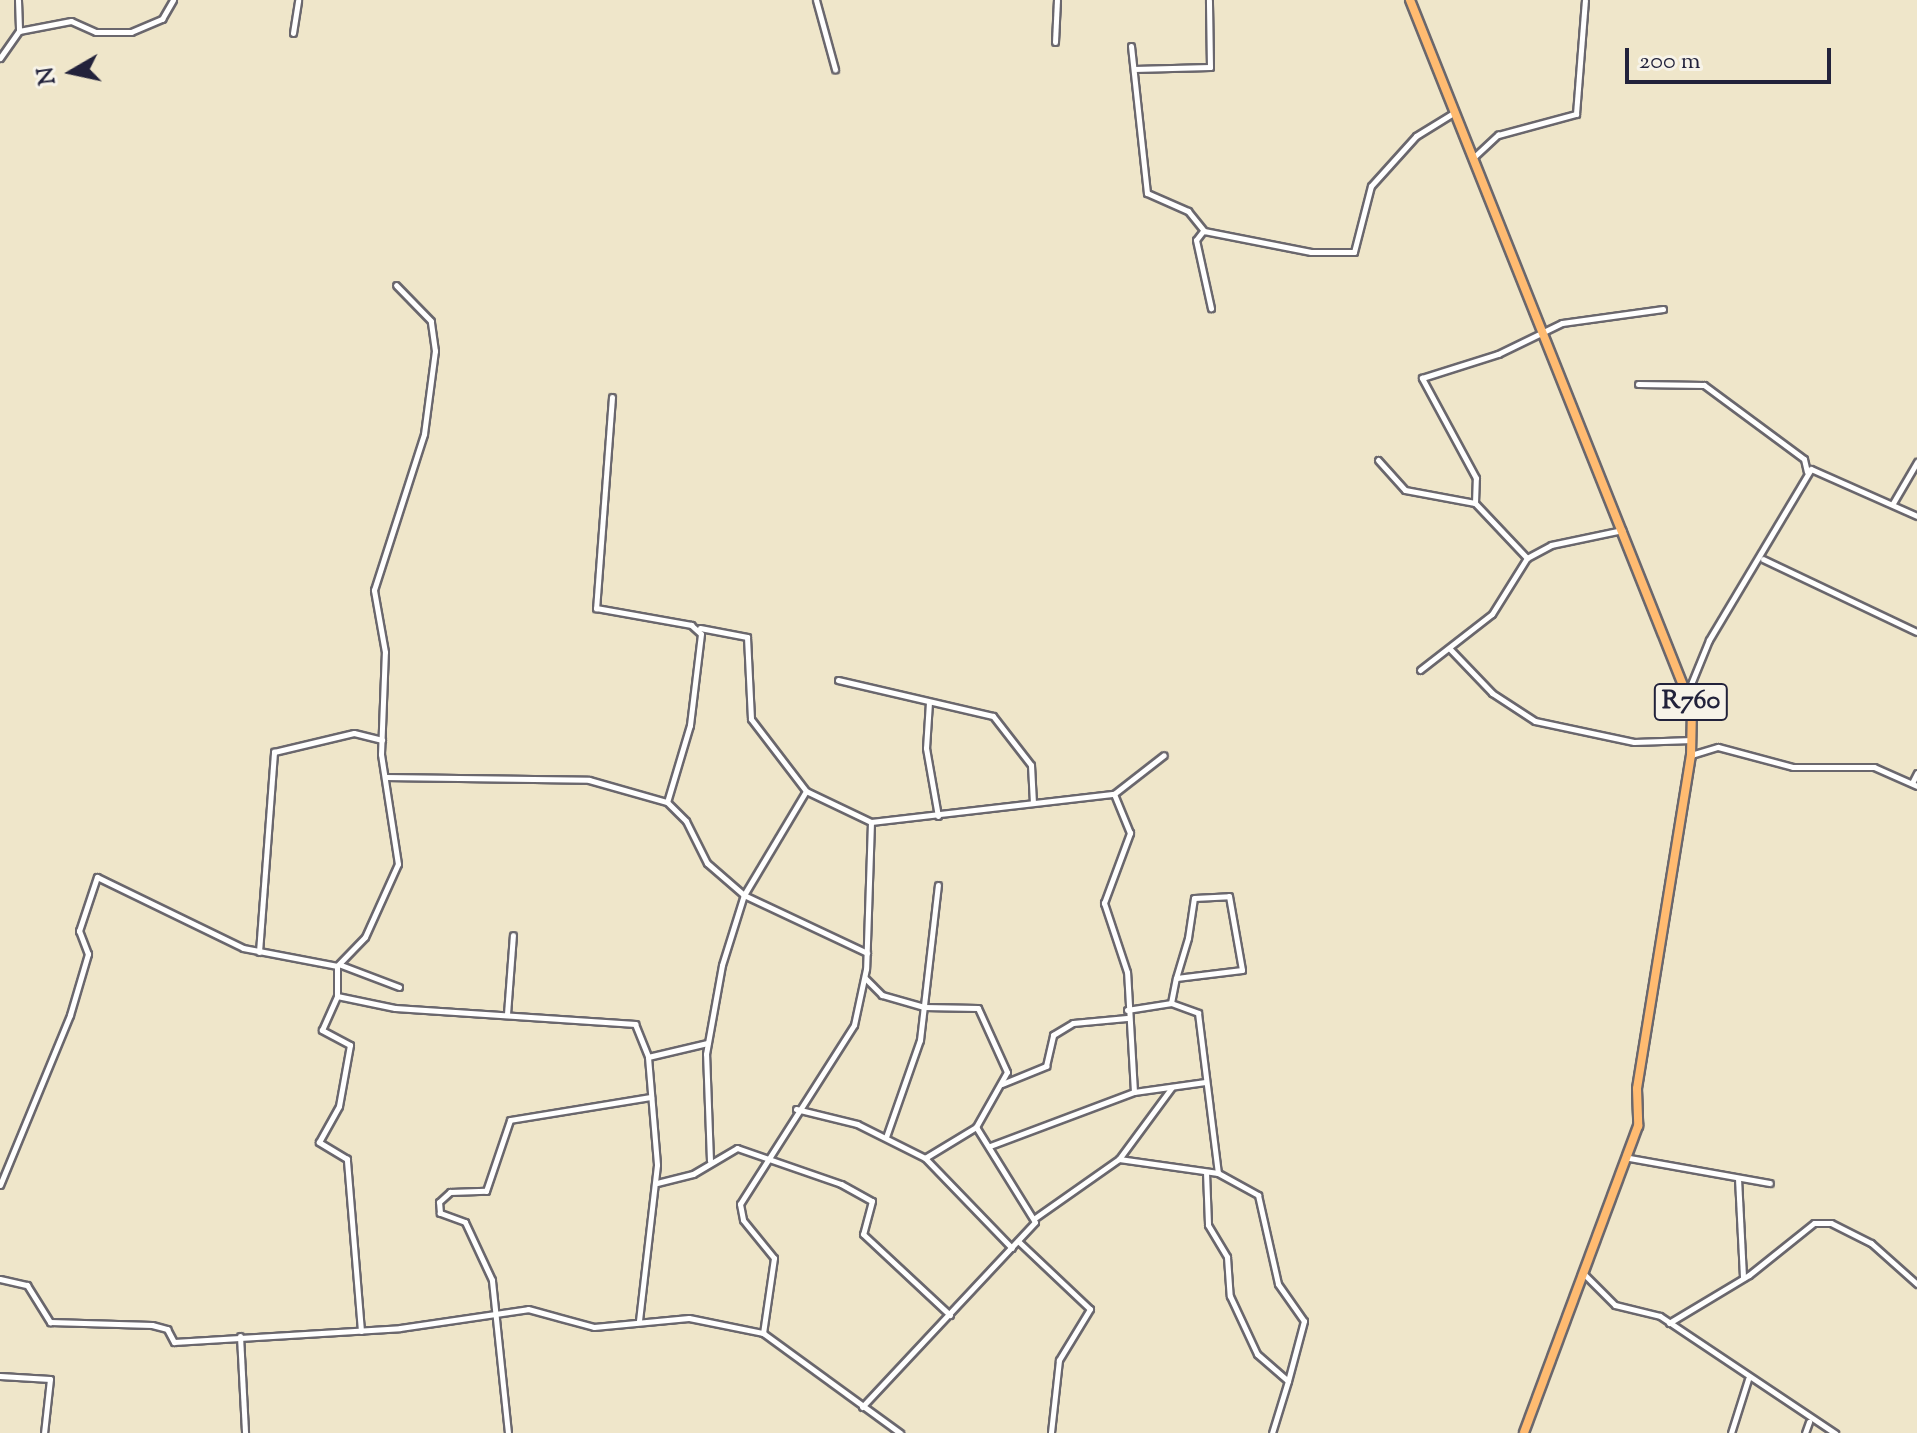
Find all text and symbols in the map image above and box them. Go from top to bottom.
north arrow [32,32,112,112]
scale bar [1629,32,1835,82]
text: 200 m [1639,45,1701,79]
text: N [31,65,65,87]
road number: R760 [1653,680,1729,724]

